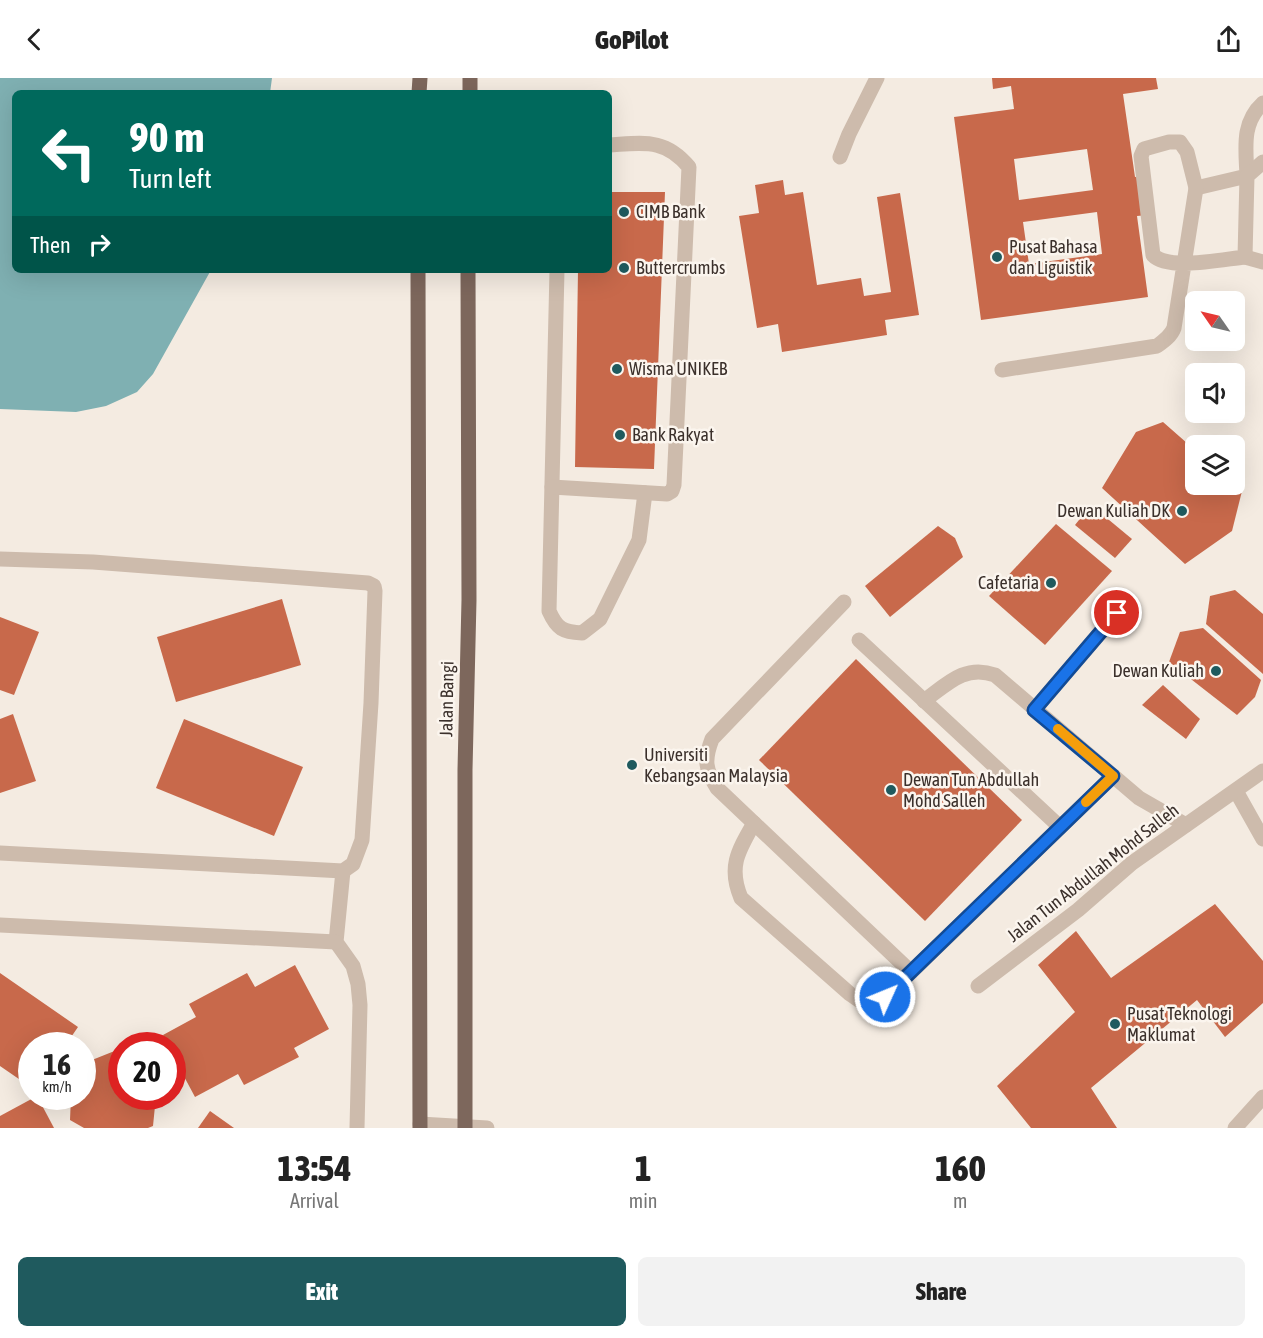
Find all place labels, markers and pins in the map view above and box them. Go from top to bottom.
place label: CIMB Bank [636,201,705,222]
marker: CIMB Bank [617,205,631,219]
place label: Pusat Bahasa dan Liguistik [1009,236,1098,278]
marker: Pusat Bahasa dan Liguistik [990,250,1004,264]
place label: Buttercrumbs [636,257,725,278]
marker: Buttercrumbs [617,261,631,275]
place label: Wisma UNIKEB [629,358,728,379]
marker: Wisma UNIKEB [610,362,624,376]
place label: Bank Rakyat [632,424,714,445]
marker: Bank Rakyat [613,428,627,442]
place label: Dewan Kuliah DK [1057,500,1170,521]
marker: Dewan Kuliah DK [1175,504,1189,518]
place label: Cafetaria [978,572,1039,593]
marker: Cafetaria [1044,576,1058,590]
pin [1091,587,1142,638]
place label: Dewan Kuliah [1112,660,1204,681]
marker: Dewan Kuliah [1209,664,1223,678]
place label: Universiti Kebangsaan Malaysia [644,744,788,786]
marker: Universiti Kebangsaan Malaysia [625,758,639,772]
place label: Dewan Tun Abdullah Mohd Salleh [903,769,1039,811]
marker: Dewan Tun Abdullah Mohd Salleh [884,783,898,797]
place label: Pusat Teknologi Maklumat [1127,1003,1232,1045]
marker: Pusat Teknologi Maklumat [1108,1017,1122,1031]

